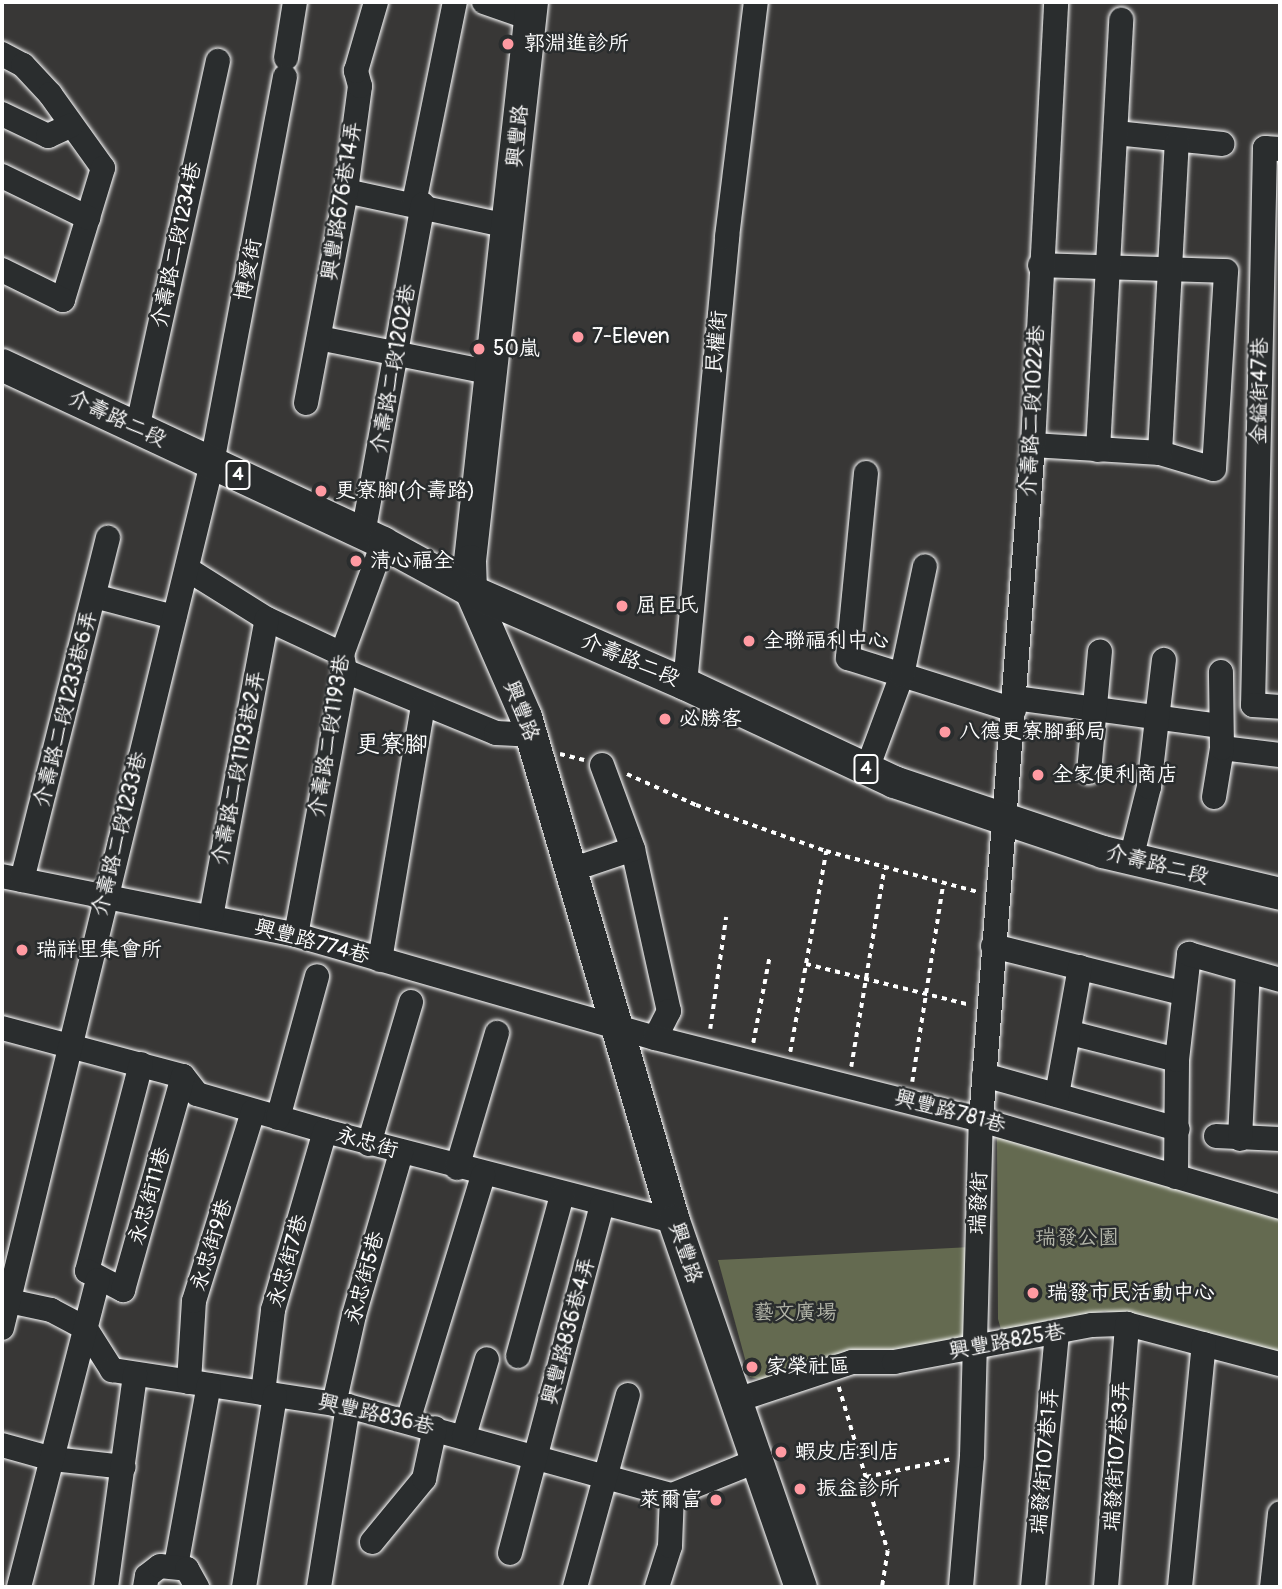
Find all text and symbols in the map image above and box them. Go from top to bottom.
place label: 郭淵進診所 [524,31,629,57]
marker: 郭淵進診所 [498,34,518,54]
street label: 興豐路 [502,103,534,169]
street label: 興豐路676巷14弄 [317,120,367,282]
street label: 介壽路二段1234巷 [147,160,207,330]
street label: 博愛街 [231,237,267,303]
street label: 介壽路二段1202巷 [367,282,421,456]
street label: 民權街 [702,310,732,374]
place label: 7-Eleven [592,324,670,350]
street label: 介壽路二段1022巷 [1016,324,1050,498]
marker: 7-Eleven [570,329,586,345]
place label: 50嵐 [493,336,540,362]
street label: 金鎰街47巷 [1246,337,1274,445]
marker: 50嵐 [471,341,487,357]
street label: 介壽路二段 [64,385,170,453]
road number: 4 [224,460,252,490]
place label: 更寮腳(介壽路) [335,478,475,504]
marker: 更寮腳(介壽路) [313,483,329,499]
place label: 清心福全 [370,548,454,574]
marker: 清心福全 [348,553,364,569]
place label: 屈臣氏 [636,593,699,619]
marker: 屈臣氏 [614,598,630,614]
street label: 介壽路二段1233巷6弄 [29,608,103,810]
street label: 介壽路二段 [577,628,683,692]
place label: 全聯福利中心 [763,628,889,654]
marker: 全聯福利中心 [741,633,757,649]
street label: 介壽路二段1193巷 [305,653,355,819]
street label: 介壽路二段1193巷2弄 [208,669,270,867]
street label: 興豐路 [498,677,544,745]
place label: 必勝客 [679,706,742,732]
marker: 必勝客 [657,711,673,727]
place label: 八德更寮腳郵局 [959,719,1106,745]
marker: 八德更寮腳郵局 [937,724,953,740]
district label: 更寮腳 [356,731,428,759]
street label: 介壽路二段1233巷 [87,749,153,919]
road number: 4 [852,754,880,784]
place label: 全家便利商店 [1052,762,1178,788]
marker: 全家便利商店 [1030,767,1046,783]
street label: 介壽路二段 [1103,840,1211,890]
street label: 興豐路774巷 [252,915,372,969]
place label: 瑞祥里集會所 [36,937,162,963]
marker: 瑞祥里集會所 [14,942,30,958]
street label: 興豐路781巷 [892,1085,1008,1139]
street label: 永忠街 [333,1122,401,1164]
street label: 永忠街11巷 [124,1144,176,1248]
street label: 瑞發街 [965,1171,993,1235]
street label: 永忠街9巷 [186,1196,238,1294]
street label: 永忠街7巷 [263,1212,313,1310]
street label: 興豐路 [663,1219,707,1287]
park label: 瑞發公園 [1035,1225,1119,1251]
street label: 永忠街5巷 [340,1229,390,1327]
street label: 興豐路836巷4弄 [537,1254,601,1408]
place label: 瑞發市民活動中心 [1047,1280,1215,1306]
marker: 瑞發市民活動中心 [1025,1285,1041,1301]
park label: 藝文廣場 [753,1300,837,1326]
street label: 興豐路825巷 [947,1319,1067,1365]
place label: 家榮社區 [766,1354,850,1380]
marker: 家榮社區 [744,1359,760,1375]
street label: 瑞發街107巷3弄 [1099,1380,1135,1532]
street label: 瑞發街107巷1弄 [1026,1387,1064,1535]
street label: 興豐路836巷 [315,1389,437,1441]
place label: 蝦皮店到店 [795,1439,900,1465]
marker: 蝦皮店到店 [773,1444,789,1460]
place label: 振益診所 [816,1476,900,1502]
marker: 振益診所 [790,1479,810,1499]
place label: 萊爾富 [639,1487,702,1513]
marker: 萊爾富 [708,1492,724,1508]

